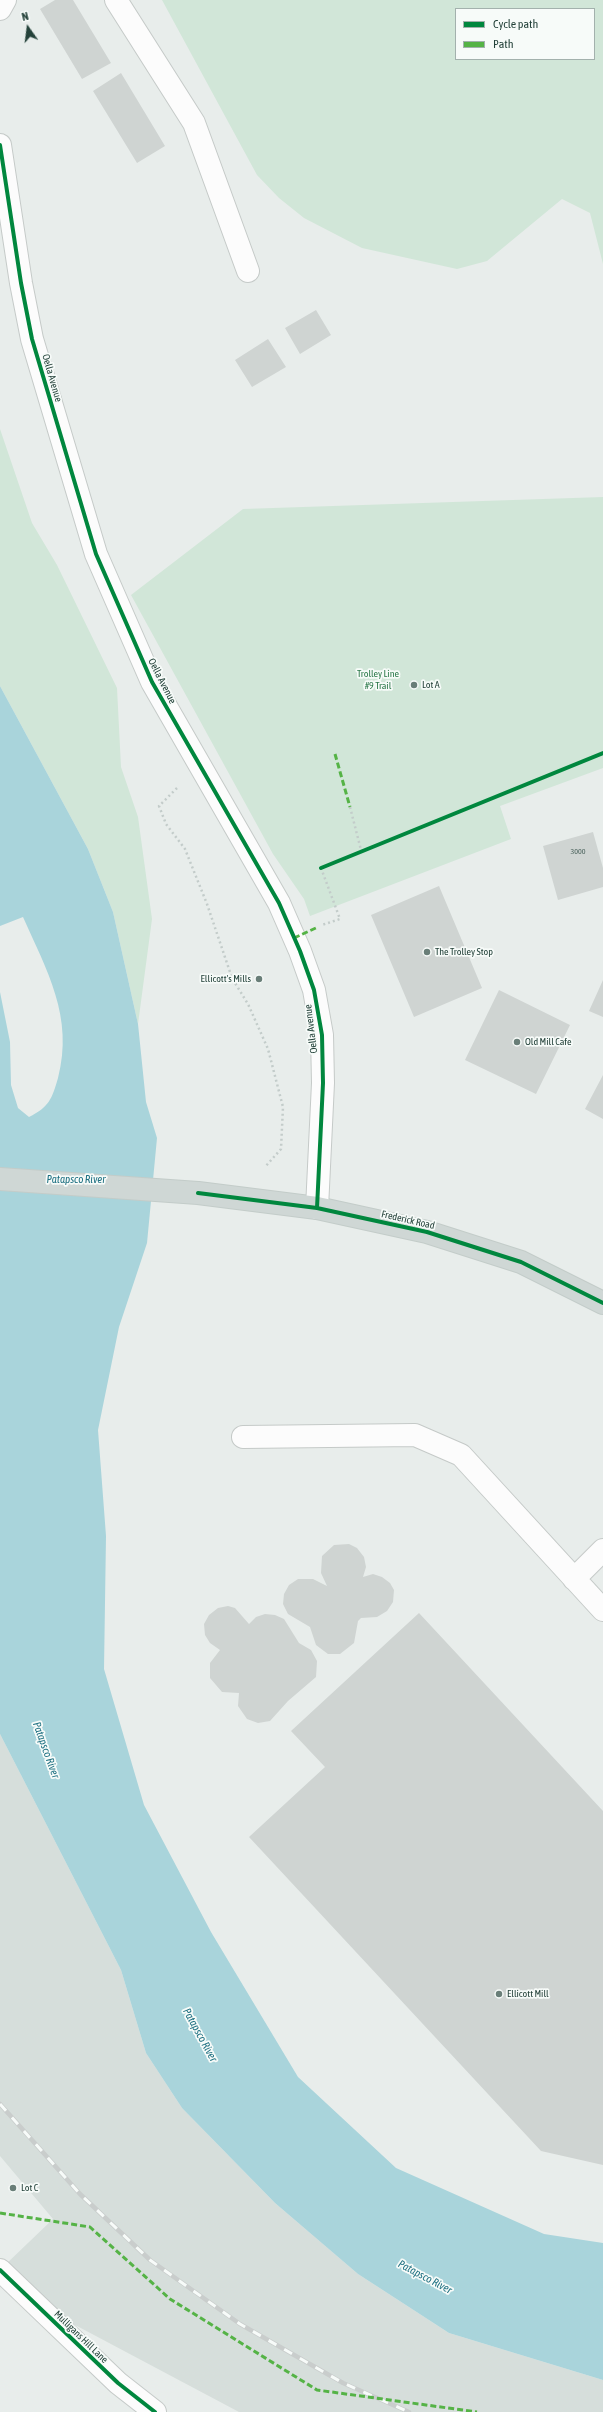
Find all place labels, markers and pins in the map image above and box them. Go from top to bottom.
place label: Lot A [422,679,440,691]
marker: Lot A [409,680,419,690]
place label: The Trolley Stop [435,946,493,958]
marker: The Trolley Stop [422,947,432,957]
place label: Ellicott's Mills [201,973,251,985]
marker: Ellicott's Mills [254,974,264,984]
place label: Old Mill Cafe [525,1036,572,1048]
marker: Old Mill Cafe [512,1037,522,1047]
place label: Ellicott Mill [507,1988,549,2000]
marker: Ellicott Mill [494,1989,504,1999]
place label: Lot C [21,2182,38,2194]
marker: Lot C [8,2183,18,2193]

